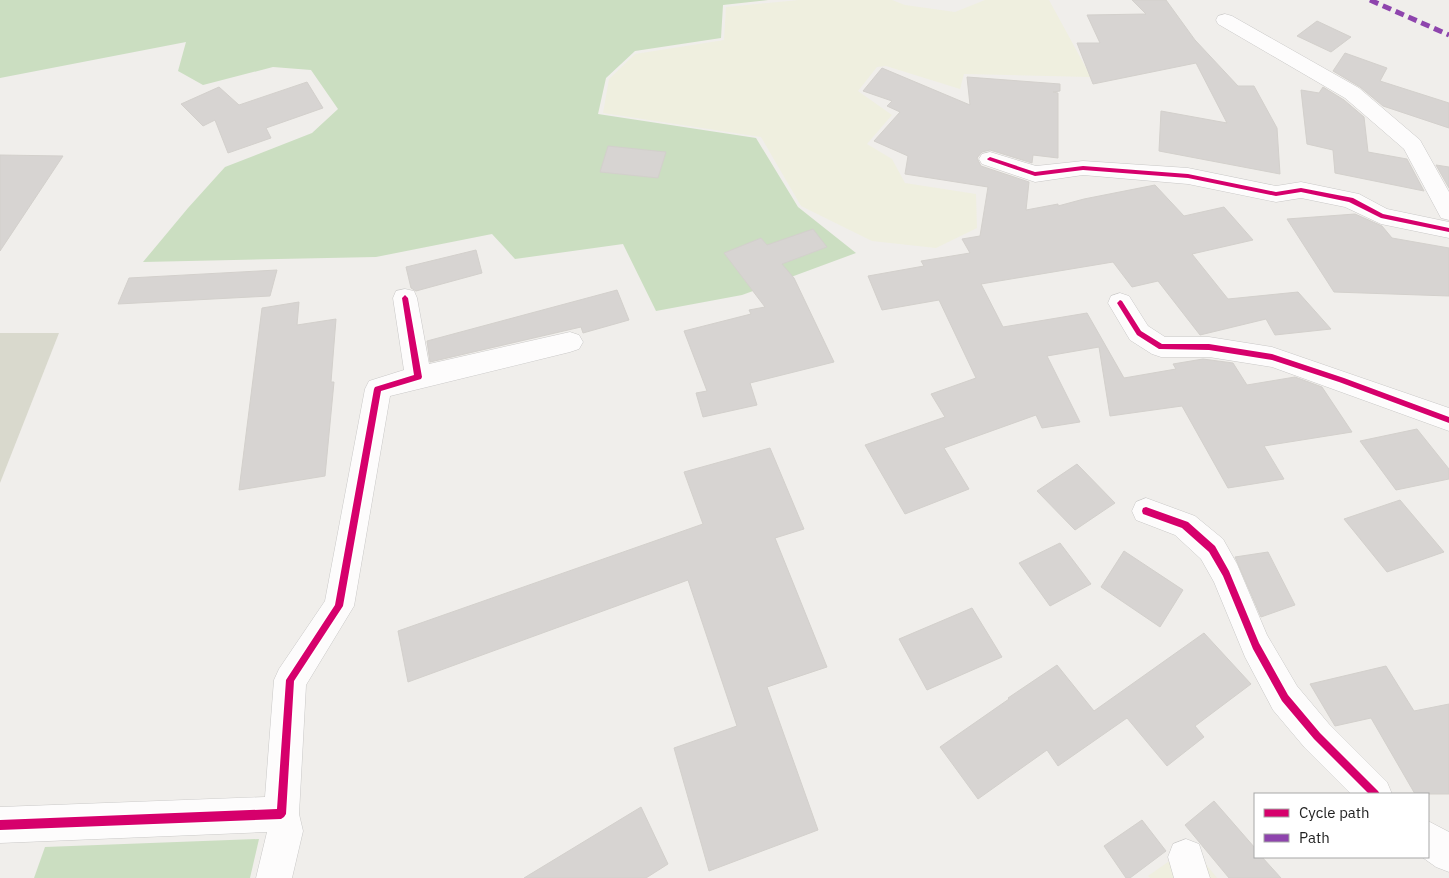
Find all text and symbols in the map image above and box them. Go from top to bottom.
legend [1254,793,1429,858]
text: Cycle path [1299,803,1370,822]
text: Path [1299,828,1330,847]

